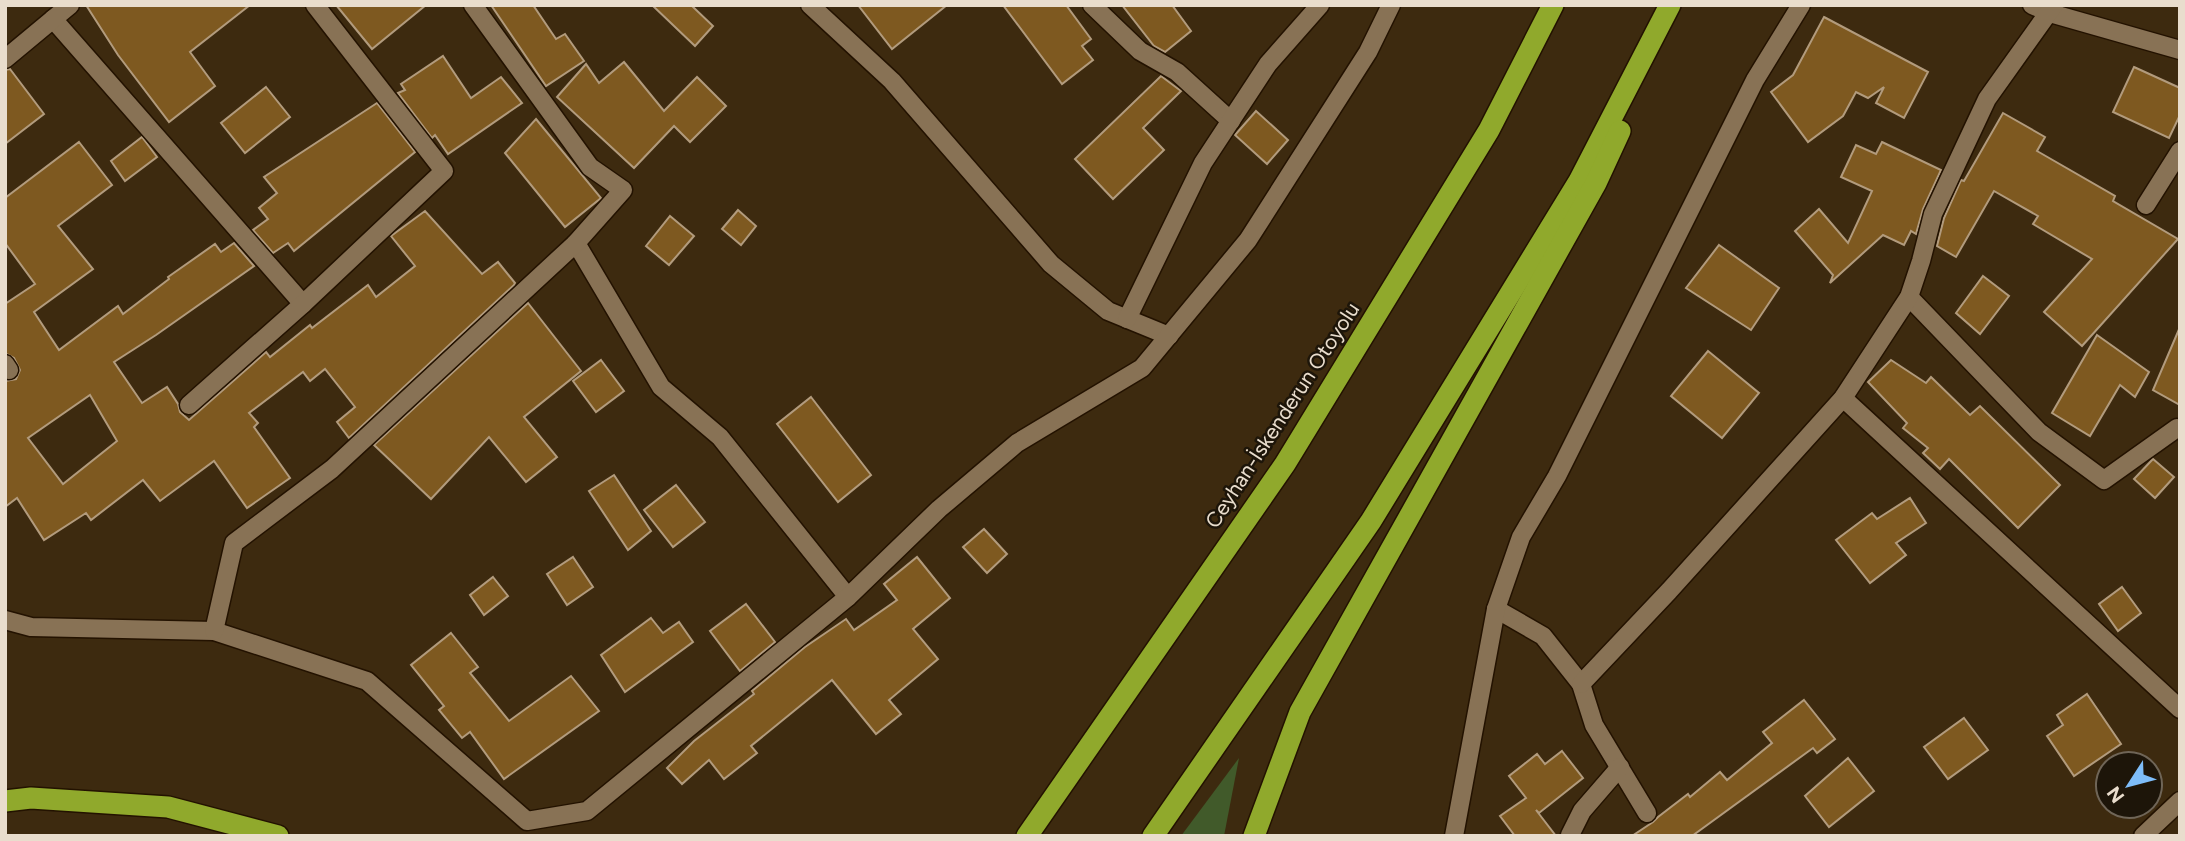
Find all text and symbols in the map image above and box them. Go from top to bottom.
street label: Ceyhan-İskenderun Otoyolu [1200,298,1364,532]
north arrow [2094,750,2164,820]
text: N [2102,782,2129,807]

